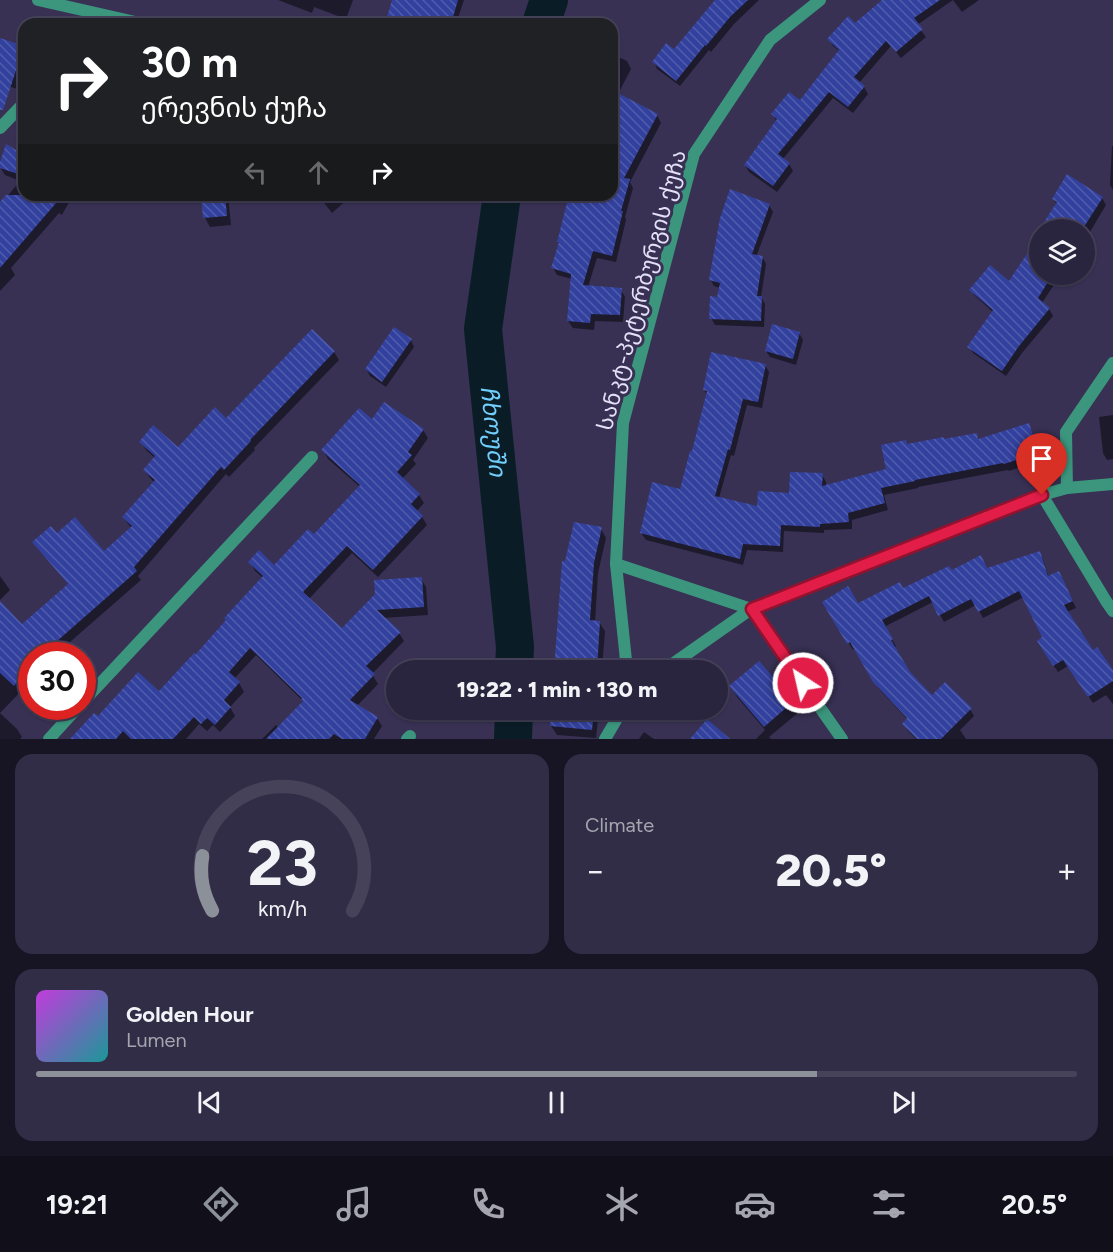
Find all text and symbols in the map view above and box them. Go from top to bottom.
text: 30 m [141,37,238,88]
icon: right [42,42,120,120]
text: ერევნის ქუჩა [141,91,327,124]
street label: სანკტ-პეტერბურგის ქუჩა [591,147,692,433]
icon: left [239,156,272,189]
icon: ahead [302,156,335,189]
icon: right [365,156,398,189]
map controls [1029,219,1095,285]
button: layers [1029,219,1095,285]
water label: ჩხოუში [475,385,513,479]
pin [1016,433,1067,495]
icon: arrive [1025,442,1058,475]
speed limit sign: 30 [18,642,96,720]
position arrow [771,651,835,715]
text: 19:22 · 1 min · 130 m [457,676,657,703]
text: Climate [585,813,654,837]
text: 23 [247,826,317,901]
text: 20.5° [775,843,887,897]
text: − [585,851,606,890]
text: + [1056,851,1077,890]
text: km/h [258,896,306,921]
text: Golden Hour [126,1001,254,1028]
text: Lumen [126,1028,187,1052]
icon: previous [193,1086,226,1119]
icon: pause [540,1086,573,1119]
icon: next [887,1086,920,1119]
icon: directions [200,1183,242,1225]
icon: music [333,1183,375,1225]
icon: phone [467,1183,509,1225]
icon: climate [601,1183,643,1225]
icon: car [734,1183,776,1225]
icon: filters [868,1183,910,1225]
text: 19:21 [46,1188,108,1221]
text: 20.5° [1001,1188,1067,1221]

